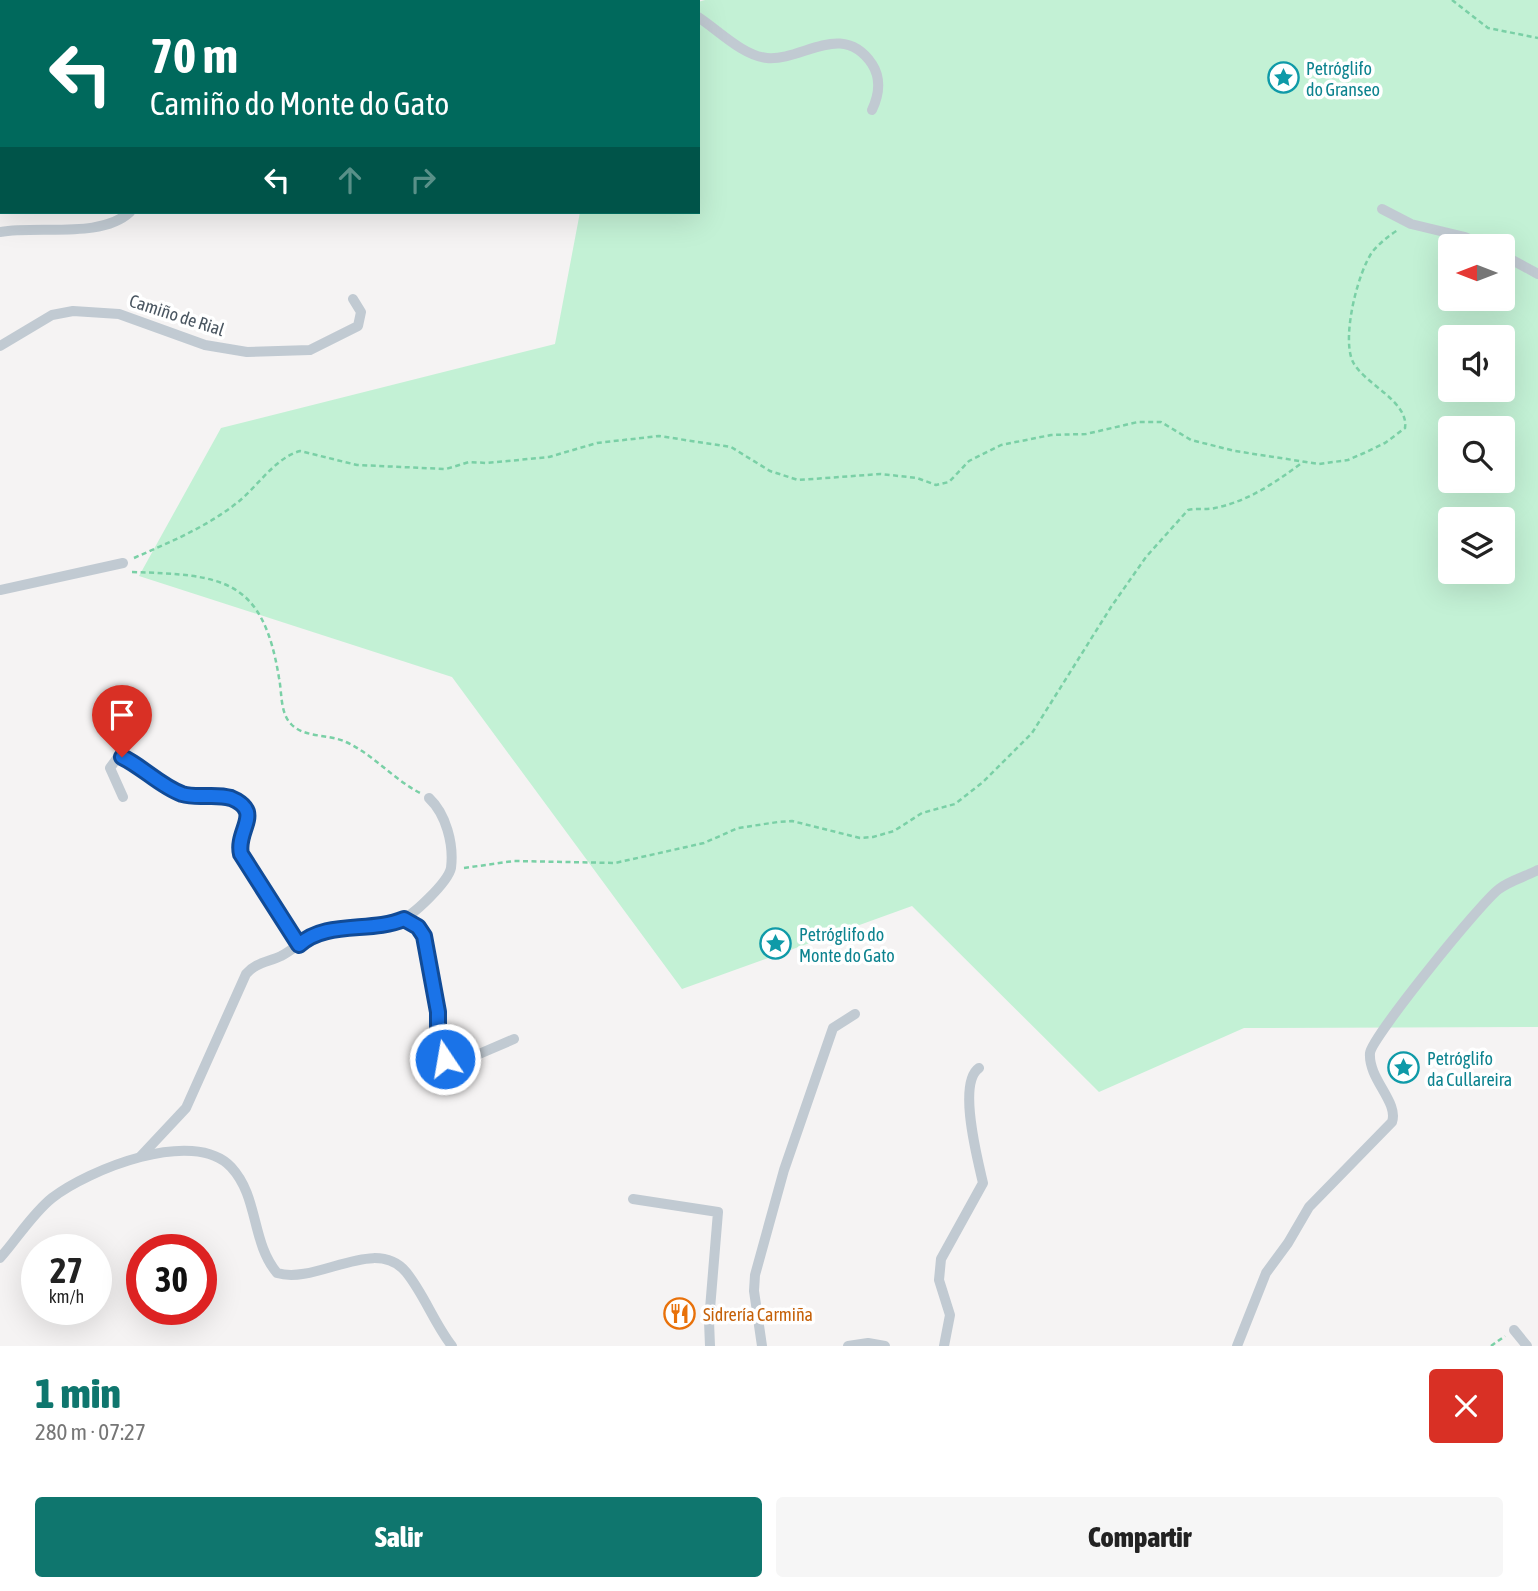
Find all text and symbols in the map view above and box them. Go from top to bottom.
text: 70 m [150,27,238,83]
icon: left [35,28,126,119]
place label: Petróglifo do Granseo [1306,58,1380,100]
place icon: Petróglifo do Granseo [1266,61,1300,95]
text: Camiño do Monte do Gato [150,85,449,122]
icon: left [258,161,296,199]
icon: ahead [331,161,369,199]
icon: right [404,161,442,199]
north arrow [1438,234,1516,312]
map controls [1438,234,1515,584]
street label: Camiño de Rial [127,290,227,340]
button: sound [1438,325,1515,402]
button: search [1438,416,1515,493]
button: layers [1438,507,1515,584]
pin [92,685,152,757]
icon: arrive [103,696,141,734]
place label: Petróglifo do Monte do Gato [799,924,895,966]
place icon: Petróglifo do Monte do Gato [759,927,793,961]
position arrow [408,1022,482,1096]
place label: Petróglifo da Cullareira [1427,1048,1512,1090]
place icon: Petróglifo da Cullareira [1387,1051,1421,1085]
speed limit sign: 30 [126,1234,217,1325]
text: 27 [50,1250,83,1290]
text: km/h [49,1286,84,1307]
restaurant icon: Sidrería Carmiña [663,1297,697,1331]
place label: Sidrería Carmiña [703,1304,813,1325]
text: 1 min [35,1369,121,1417]
button: close [1429,1369,1503,1443]
text: 280 m · 07:27 [35,1419,146,1445]
button: Salir [35,1497,762,1577]
button: Compartir [776,1497,1503,1577]

